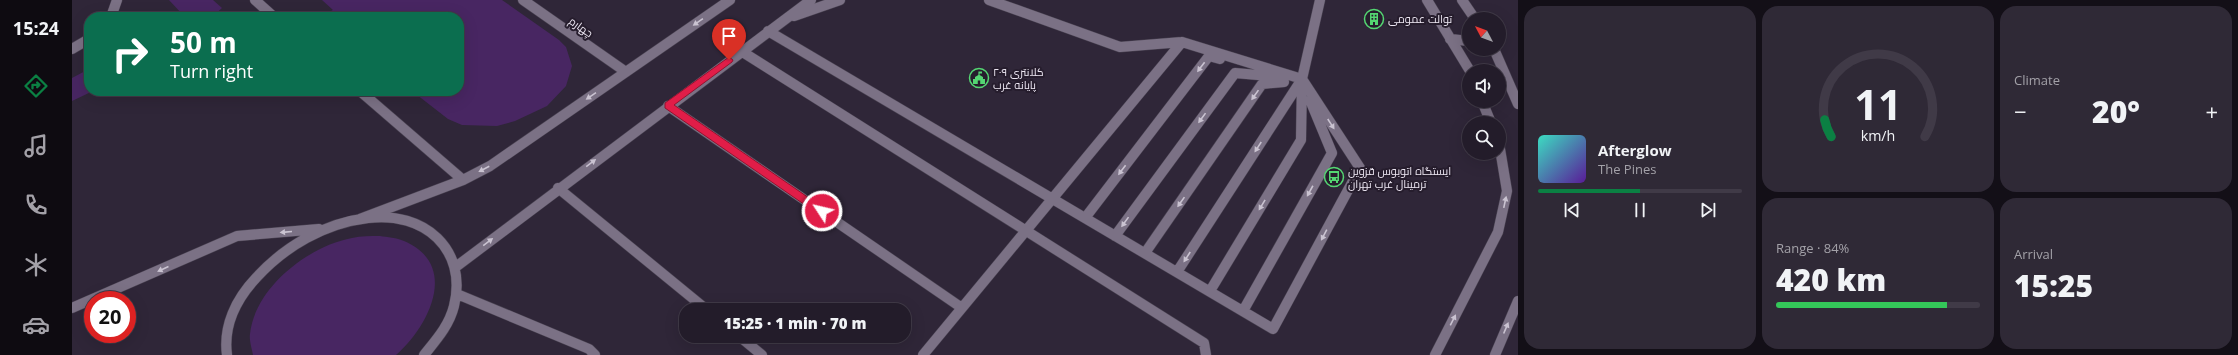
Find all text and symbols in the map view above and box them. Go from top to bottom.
building icon: توالت عمومی [1363,8,1385,30]
place label: توالت عمومی [1388,11,1452,26]
north arrow [1462,12,1506,56]
map controls [1462,12,1506,160]
street label: چهارم [566,13,596,41]
text: 15:24 [13,16,59,40]
one-way arrow [693,18,703,26]
pin [712,19,746,60]
text: 50 m [170,23,237,61]
icon: arrive [718,25,740,47]
icon: right [104,28,156,80]
text: Turn right [170,59,253,83]
one-way arrow [1197,61,1205,72]
place label: کلانتری ۲۰۹ پایانه غرب [993,64,1044,92]
button: sound [1462,64,1506,108]
public building icon: کلانتری ۲۰۹ پایانه غرب [968,67,990,89]
text: Climate [2014,71,2060,89]
icon: directions [22,72,50,100]
text: 11 [1854,76,1902,132]
one-way arrow [1251,90,1259,100]
text: 20° [2092,91,2140,132]
one-way arrow [586,92,597,100]
text: − [2014,96,2027,126]
text: + [2205,96,2218,126]
one-way arrow [1198,112,1206,123]
button: search [1462,116,1506,160]
one-way arrow [1327,118,1335,129]
text: km/h [1861,126,1895,145]
icon: music [22,132,50,160]
text: Afterglow [1598,140,1672,160]
one-way arrow [1254,142,1262,153]
one-way arrow [586,159,597,168]
text: The Pines [1598,160,1656,178]
place label: ایستگاه اتوبوس قزوین ترمینال غرب تهران [1348,163,1451,191]
one-way arrow [1118,164,1126,175]
one-way arrow [478,166,489,172]
bus stop icon: ایستگاه اتوبوس قزوین ترمینال غرب تهران [1323,166,1345,188]
one-way arrow [1307,185,1314,197]
position arrow [801,190,843,232]
icon: phone [22,191,50,219]
one-way arrow [1502,196,1508,208]
one-way arrow [1177,197,1185,207]
one-way arrow [1258,199,1265,211]
icon: previous [1561,199,1583,221]
icon: pause [1629,199,1651,221]
icon: next [1697,199,1719,221]
one-way arrow [1121,217,1129,228]
one-way arrow [280,229,292,236]
one-way arrow [1320,230,1327,241]
one-way arrow [482,238,493,246]
text: Range · 84% [1776,239,1849,257]
text: Arrival [2014,245,2053,263]
icon: climate [22,251,50,279]
one-way arrow [1184,251,1191,263]
text: 420 km [1776,259,1886,300]
one-way arrow [157,265,169,272]
text: 15:25 [2014,265,2093,306]
speed limit sign: 20 [84,291,136,343]
icon: car [22,311,50,339]
text: 15:25 · 1 min · 70 m [724,313,866,333]
one-way arrow [1449,315,1456,326]
one-way arrow [1504,321,1510,333]

